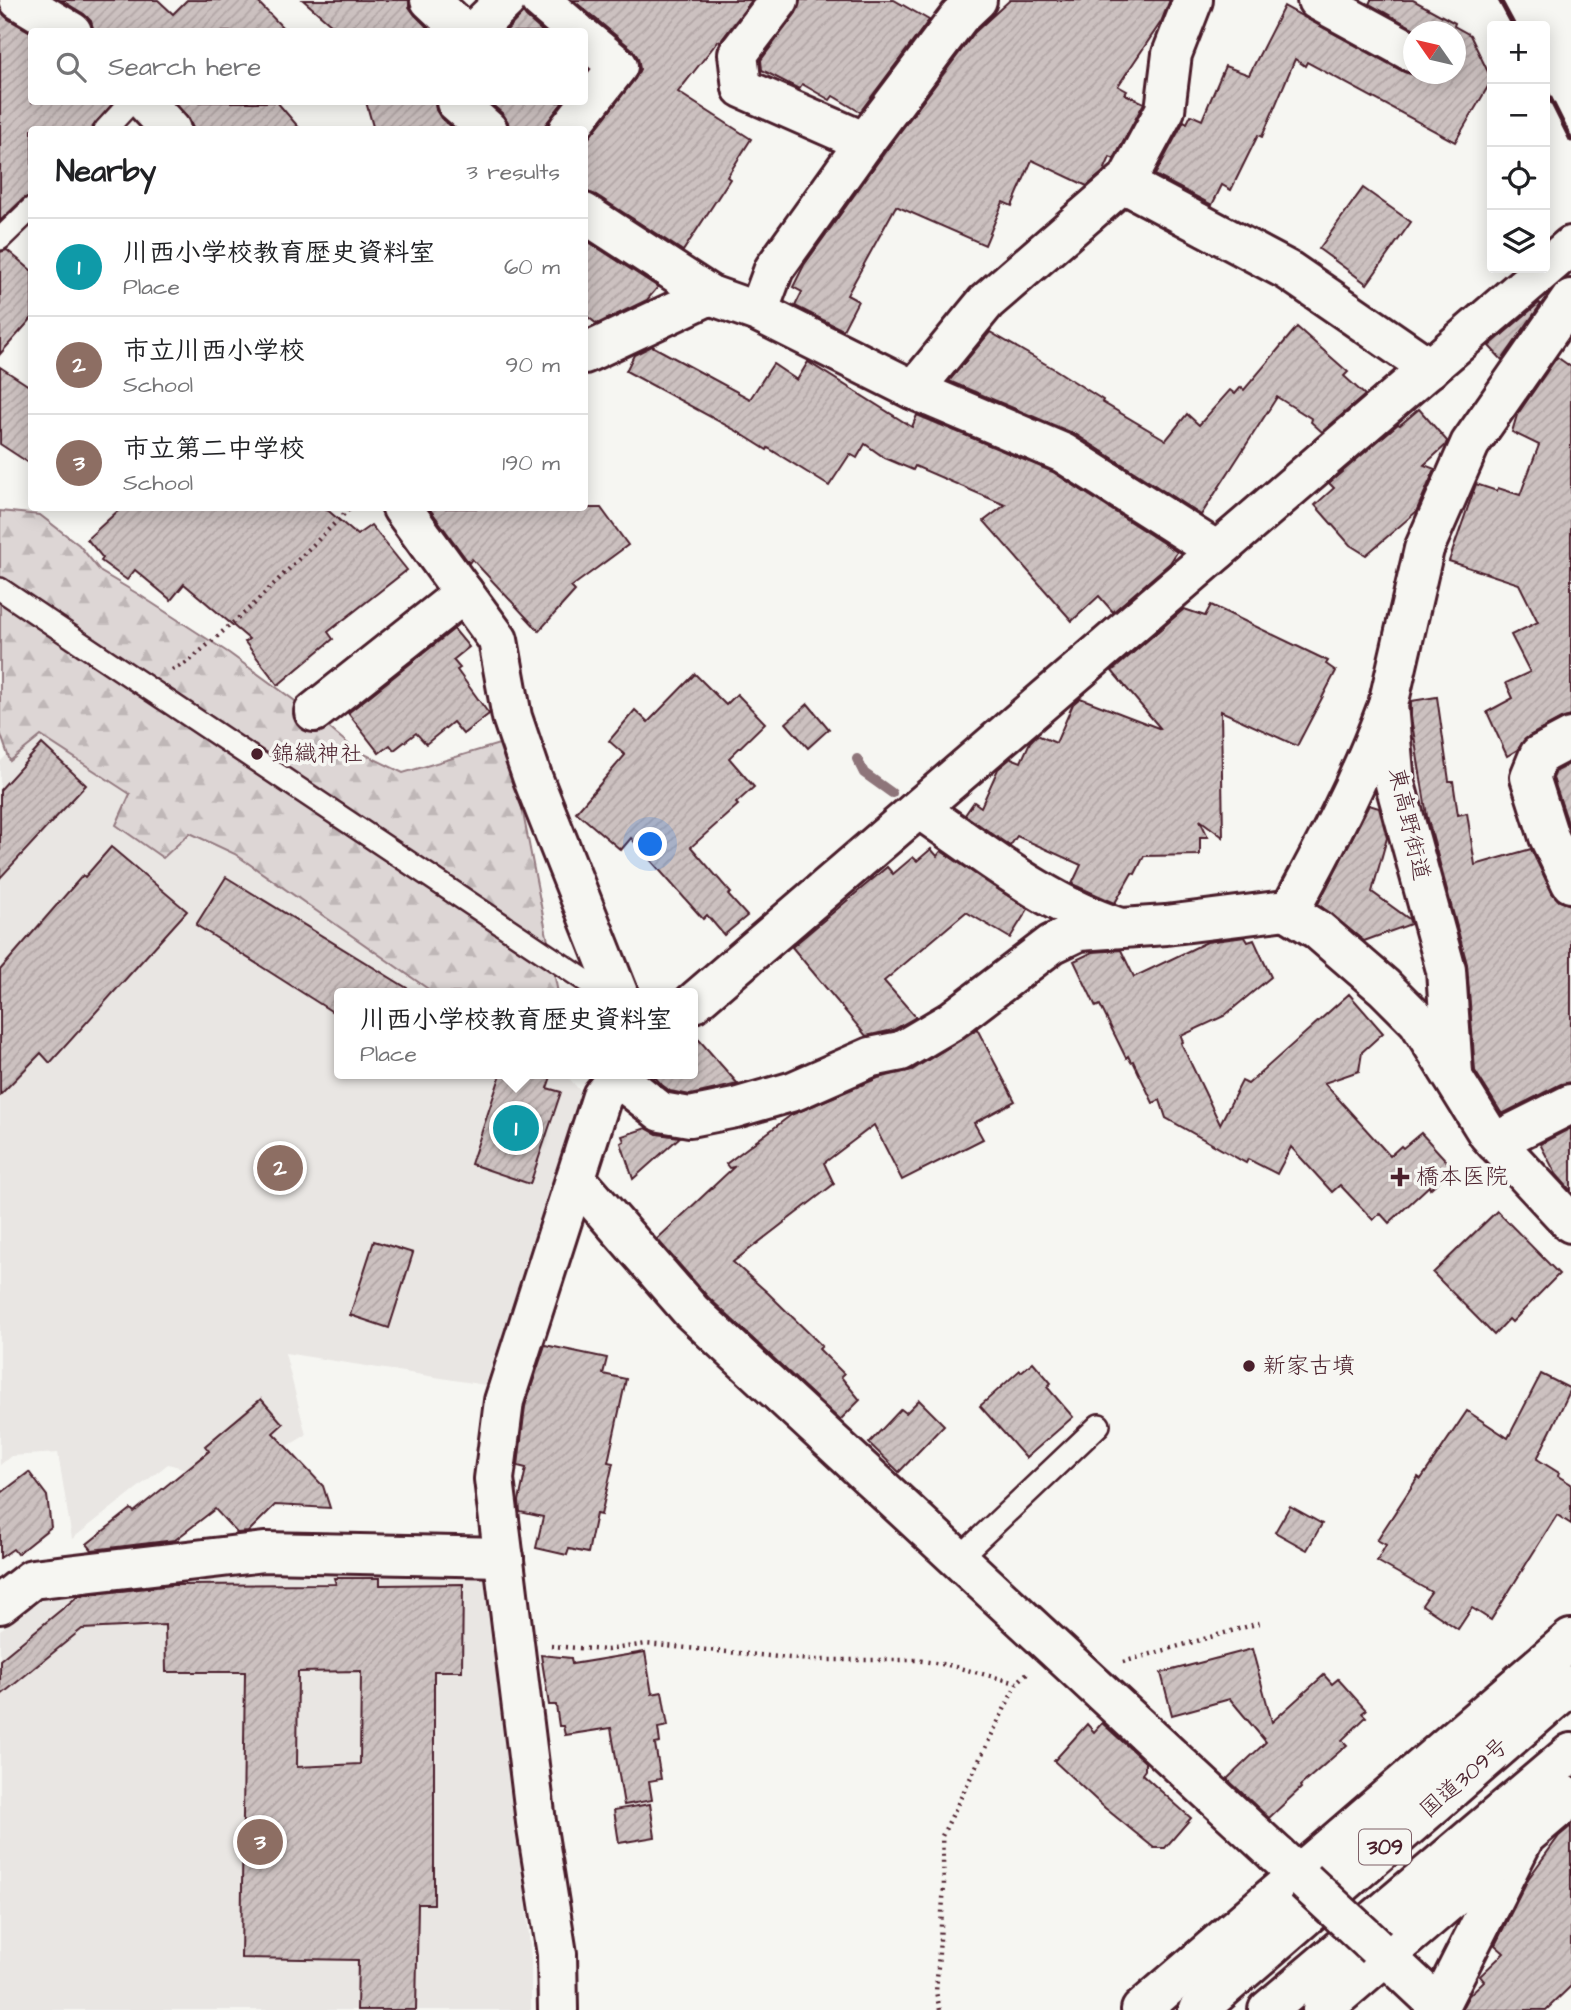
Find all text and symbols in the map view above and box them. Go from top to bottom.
north arrow [1403,21,1466,84]
map controls [1487,21,1550,273]
button: + [1487,21,1550,84]
search box [28,28,588,105]
icon: search [52,48,90,86]
text: Search here [108,49,261,85]
button: − [1487,84,1550,147]
button: locate [1487,147,1550,210]
text: Nearby [56,151,156,193]
text: 3 results [466,156,560,188]
button: layers [1487,210,1550,273]
text: 川西小学校教育歴史資料室 [123,235,435,271]
text: 1 [78,251,80,283]
text: 60 m [504,251,560,283]
text: Place [123,271,180,303]
text: 市立川西小学校 [123,333,305,369]
text: 2 [72,349,86,381]
text: 90 m [505,349,560,381]
text: School [123,369,193,401]
text: 市立第二中学校 [123,431,305,467]
text: 3 [73,447,85,479]
text: 190 m [502,447,560,479]
text: School [123,467,193,499]
place label: 錦織神社 [271,738,363,770]
marker: 錦織神社 [249,746,265,762]
street label: 東高野街道 [1380,764,1438,884]
your location [633,827,667,861]
popup [334,988,698,1079]
text: 川西小学校教育歴史資料室 [360,1002,672,1038]
text: Place [360,1038,417,1070]
pin: 1 [493,1102,539,1154]
pin: 2 [257,1142,303,1194]
place label: 橋本医院 [1416,1161,1508,1193]
marker: 橋本医院 [1390,1167,1410,1187]
place label: 新家古墳 [1263,1350,1355,1382]
marker: 新家古墳 [1241,1358,1257,1374]
street label: 国道309号 [1413,1730,1515,1826]
pin: 3 [237,1816,283,1868]
road number: 309 [1359,1829,1411,1864]

